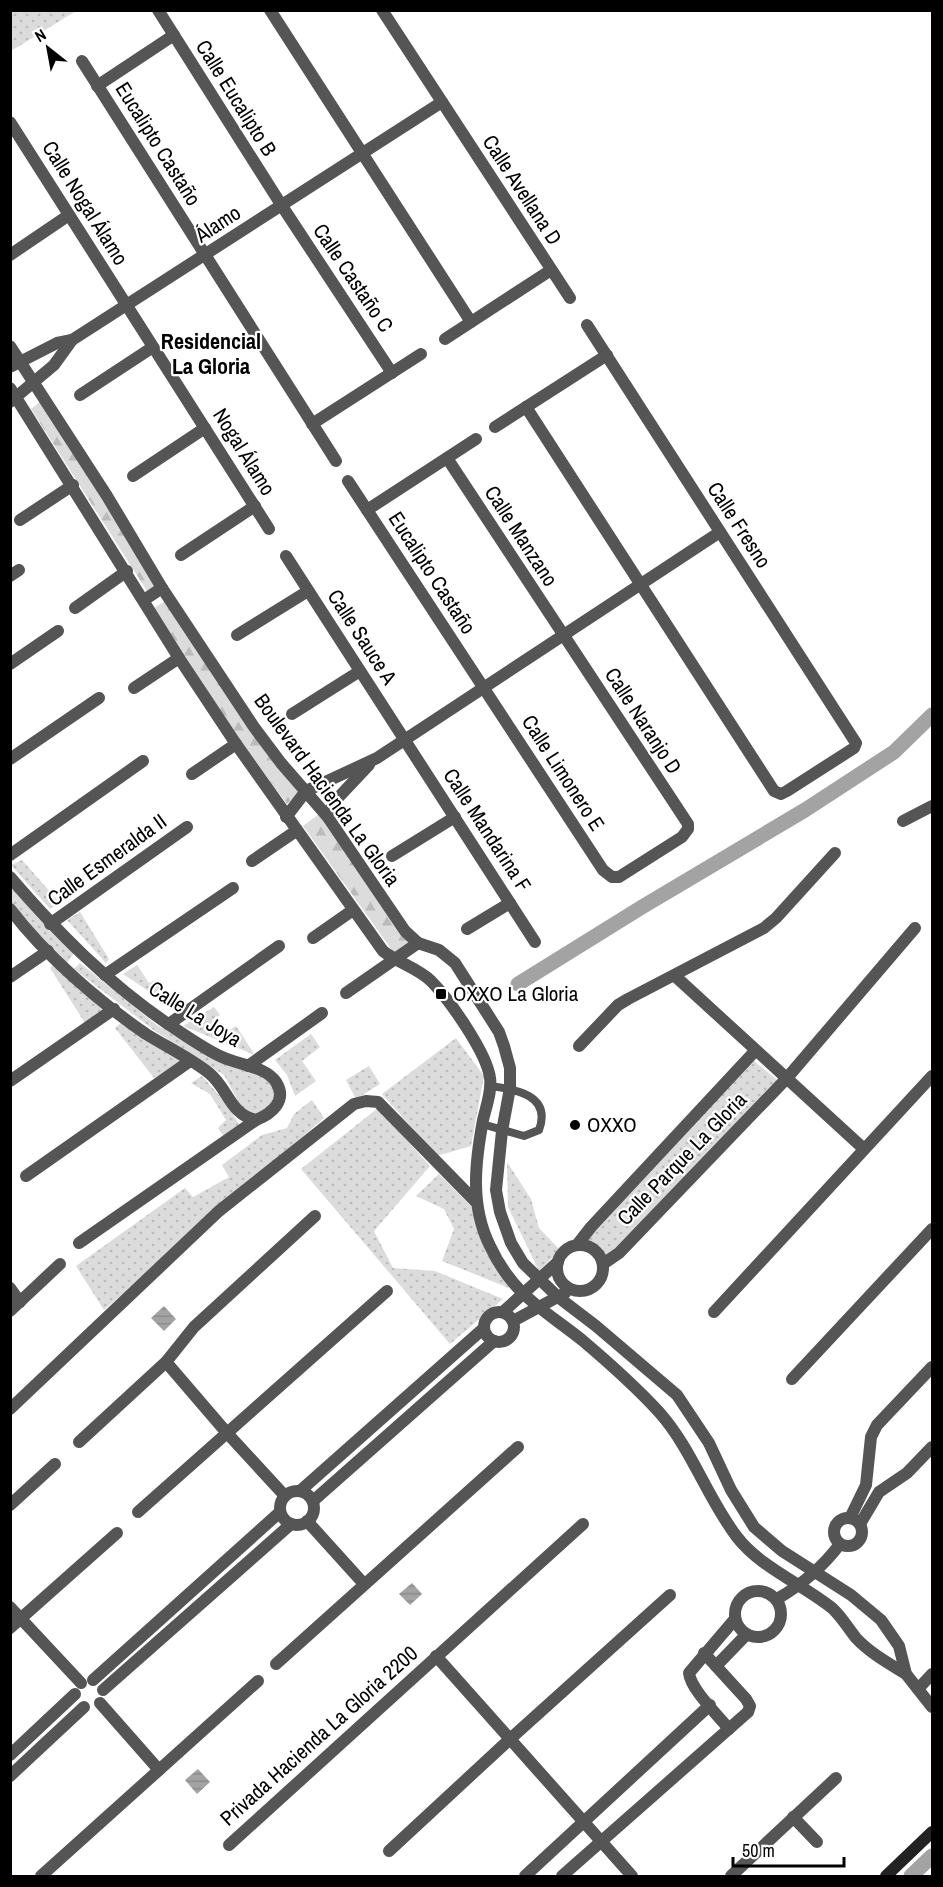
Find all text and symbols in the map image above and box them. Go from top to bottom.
north arrow [18,18,78,78]
text: N [31,23,50,47]
street label: Calle Eucalipto B [189,34,284,161]
street label: Eucalipto Castaño [109,76,208,211]
street label: Calle Avellana D [476,129,569,250]
street label: Calle Nogal Álamo [36,135,135,270]
street label: Álamo [189,198,246,250]
street label: Calle Castaño C [306,218,400,338]
district label: Residencial La Gloria [161,326,261,381]
street label: Nogal Álamo [206,403,283,501]
street label: Calle Fresno [701,476,778,574]
street label: Calle Manzano [478,480,565,592]
street label: Eucalipto Castaño [382,506,483,640]
street label: Calle Sauce A [321,583,404,690]
street label: Calle Naranjo D [598,662,689,780]
street label: Boulevard Hacienda La Gloria [248,687,407,892]
street label: Calle Limonero E [515,709,612,836]
street label: Calle Mandarina F [437,762,538,897]
street label: Calle Esmeralda II [41,807,172,913]
street label: Calle La Joya [143,974,248,1054]
place label: OXXO La Gloria [453,979,579,1008]
marker: OXXO La Gloria [434,987,448,1001]
street label: Calle Parque La Gloria [610,1085,753,1232]
place label: OXXO [587,1110,637,1139]
marker: OXXO [568,1118,582,1132]
street label: Privada Hacienda La Gloria 2200 [214,1639,424,1832]
scale bar [733,1830,844,1868]
text: 50 m [742,1838,775,1863]

